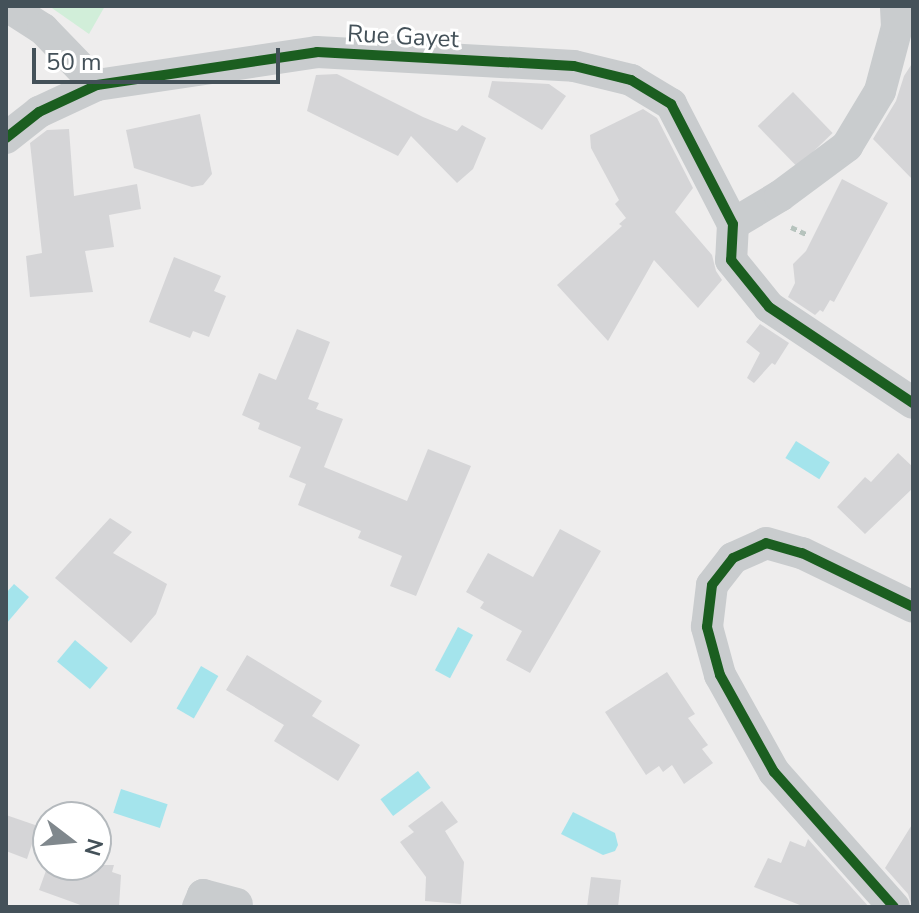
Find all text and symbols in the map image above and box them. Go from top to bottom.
street label: Rue Gayet [346,20,460,54]
scale bar [36,32,284,82]
text: 50 m [46,46,102,78]
north arrow [32,801,112,881]
text: N [76,835,110,859]

